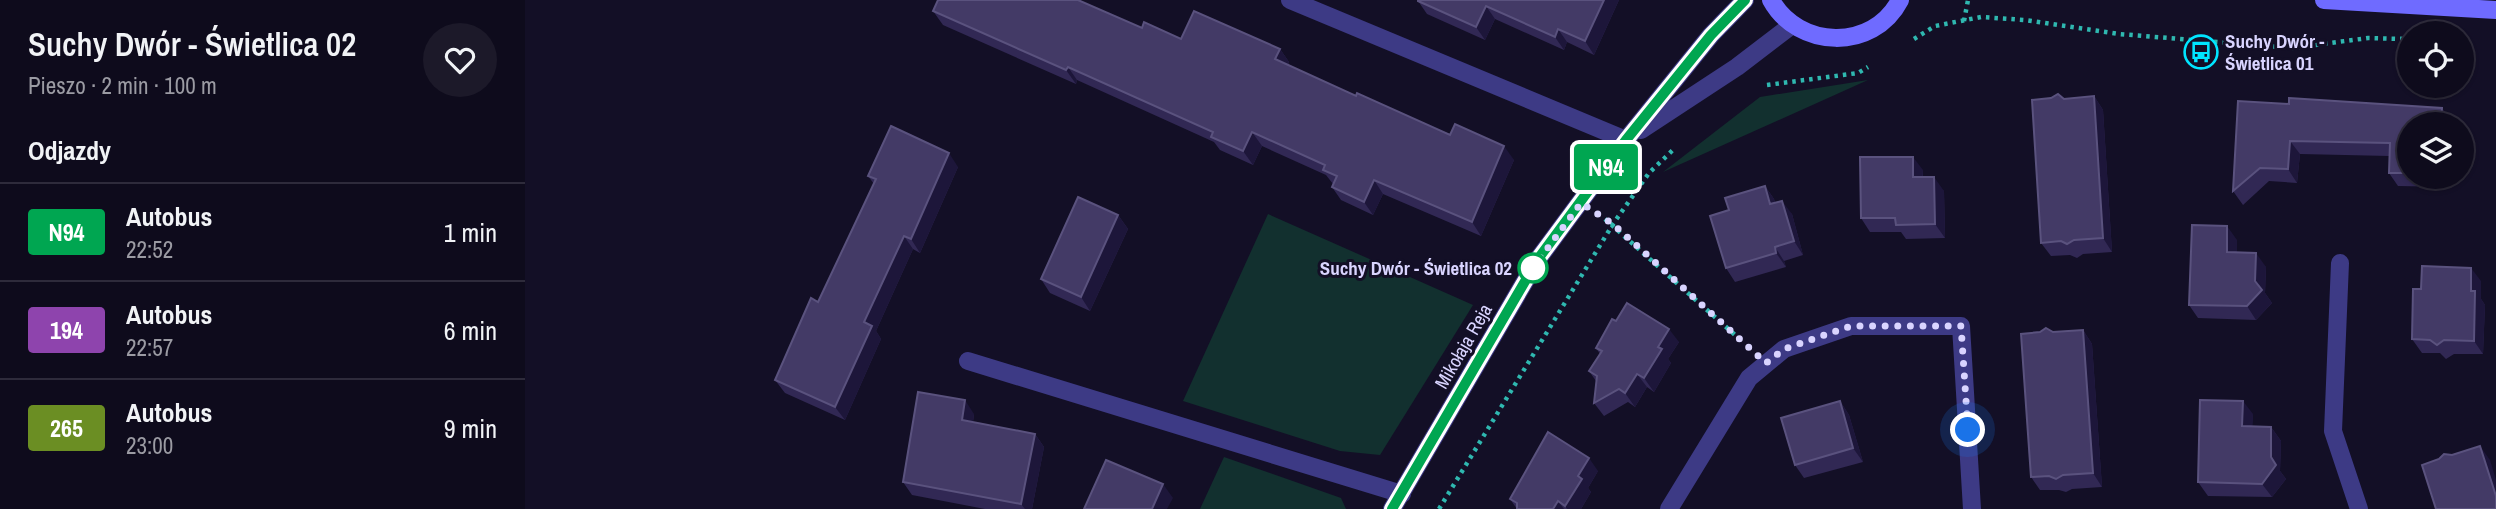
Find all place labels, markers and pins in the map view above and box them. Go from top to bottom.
place label: Suchy Dwór - Świetlica 01 [2225,28,2325,76]
bus stop icon: Suchy Dwór - Świetlica 01 [2182,33,2220,71]
marker: Suchy Dwór - Świetlica 02 [1518,253,1548,283]
place label: Suchy Dwór - Świetlica 02 [1320,255,1512,281]

